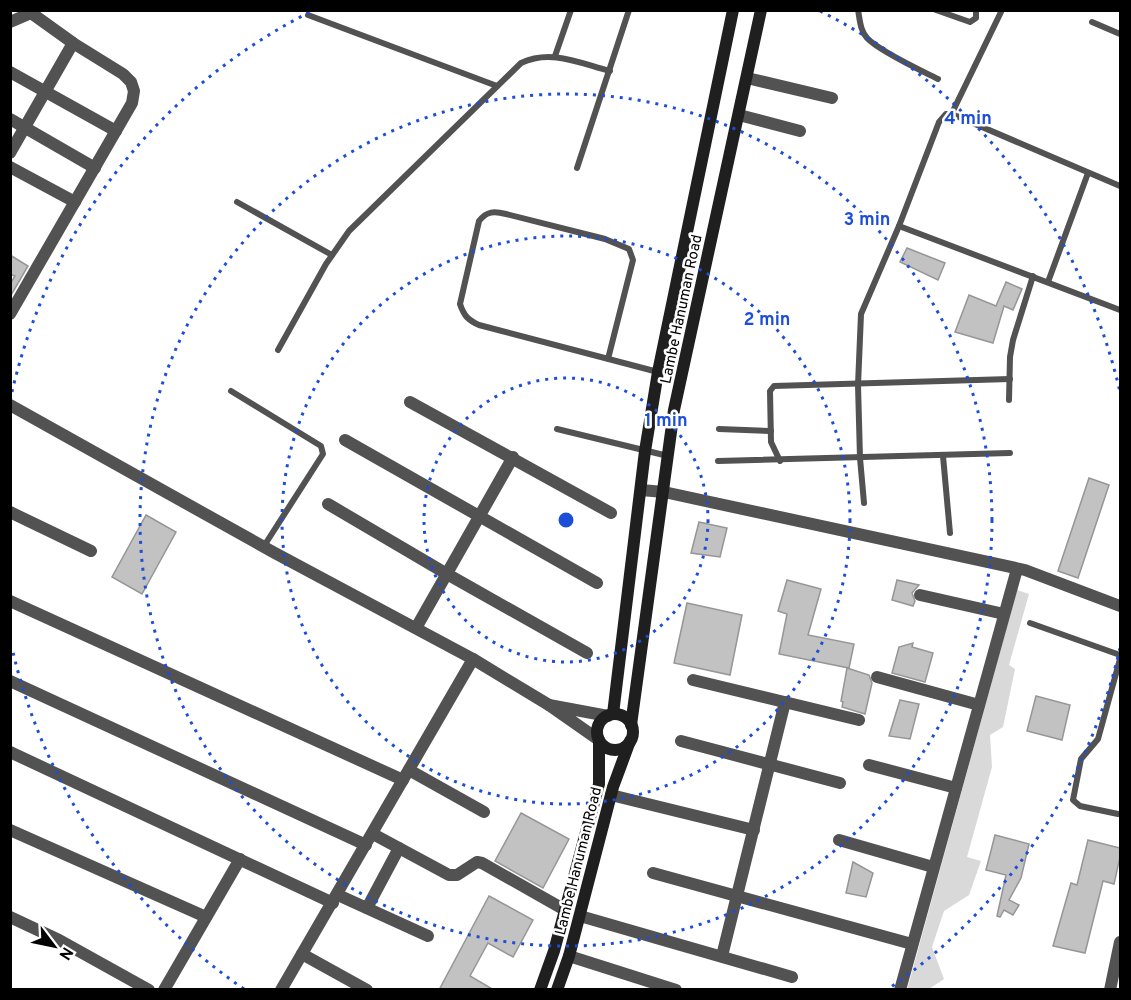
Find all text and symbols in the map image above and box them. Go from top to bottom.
text: 4 min [944,108,992,131]
text: 3 min [844,209,890,232]
street label: Lambe Hanuman Road [657,233,708,386]
text: 2 min [743,309,791,332]
text: 1 min [644,410,688,433]
centre of rings [556,510,576,530]
street label: Lambe Hanuman Road [552,785,607,937]
north arrow [24,916,84,976]
text: N [53,943,77,963]

